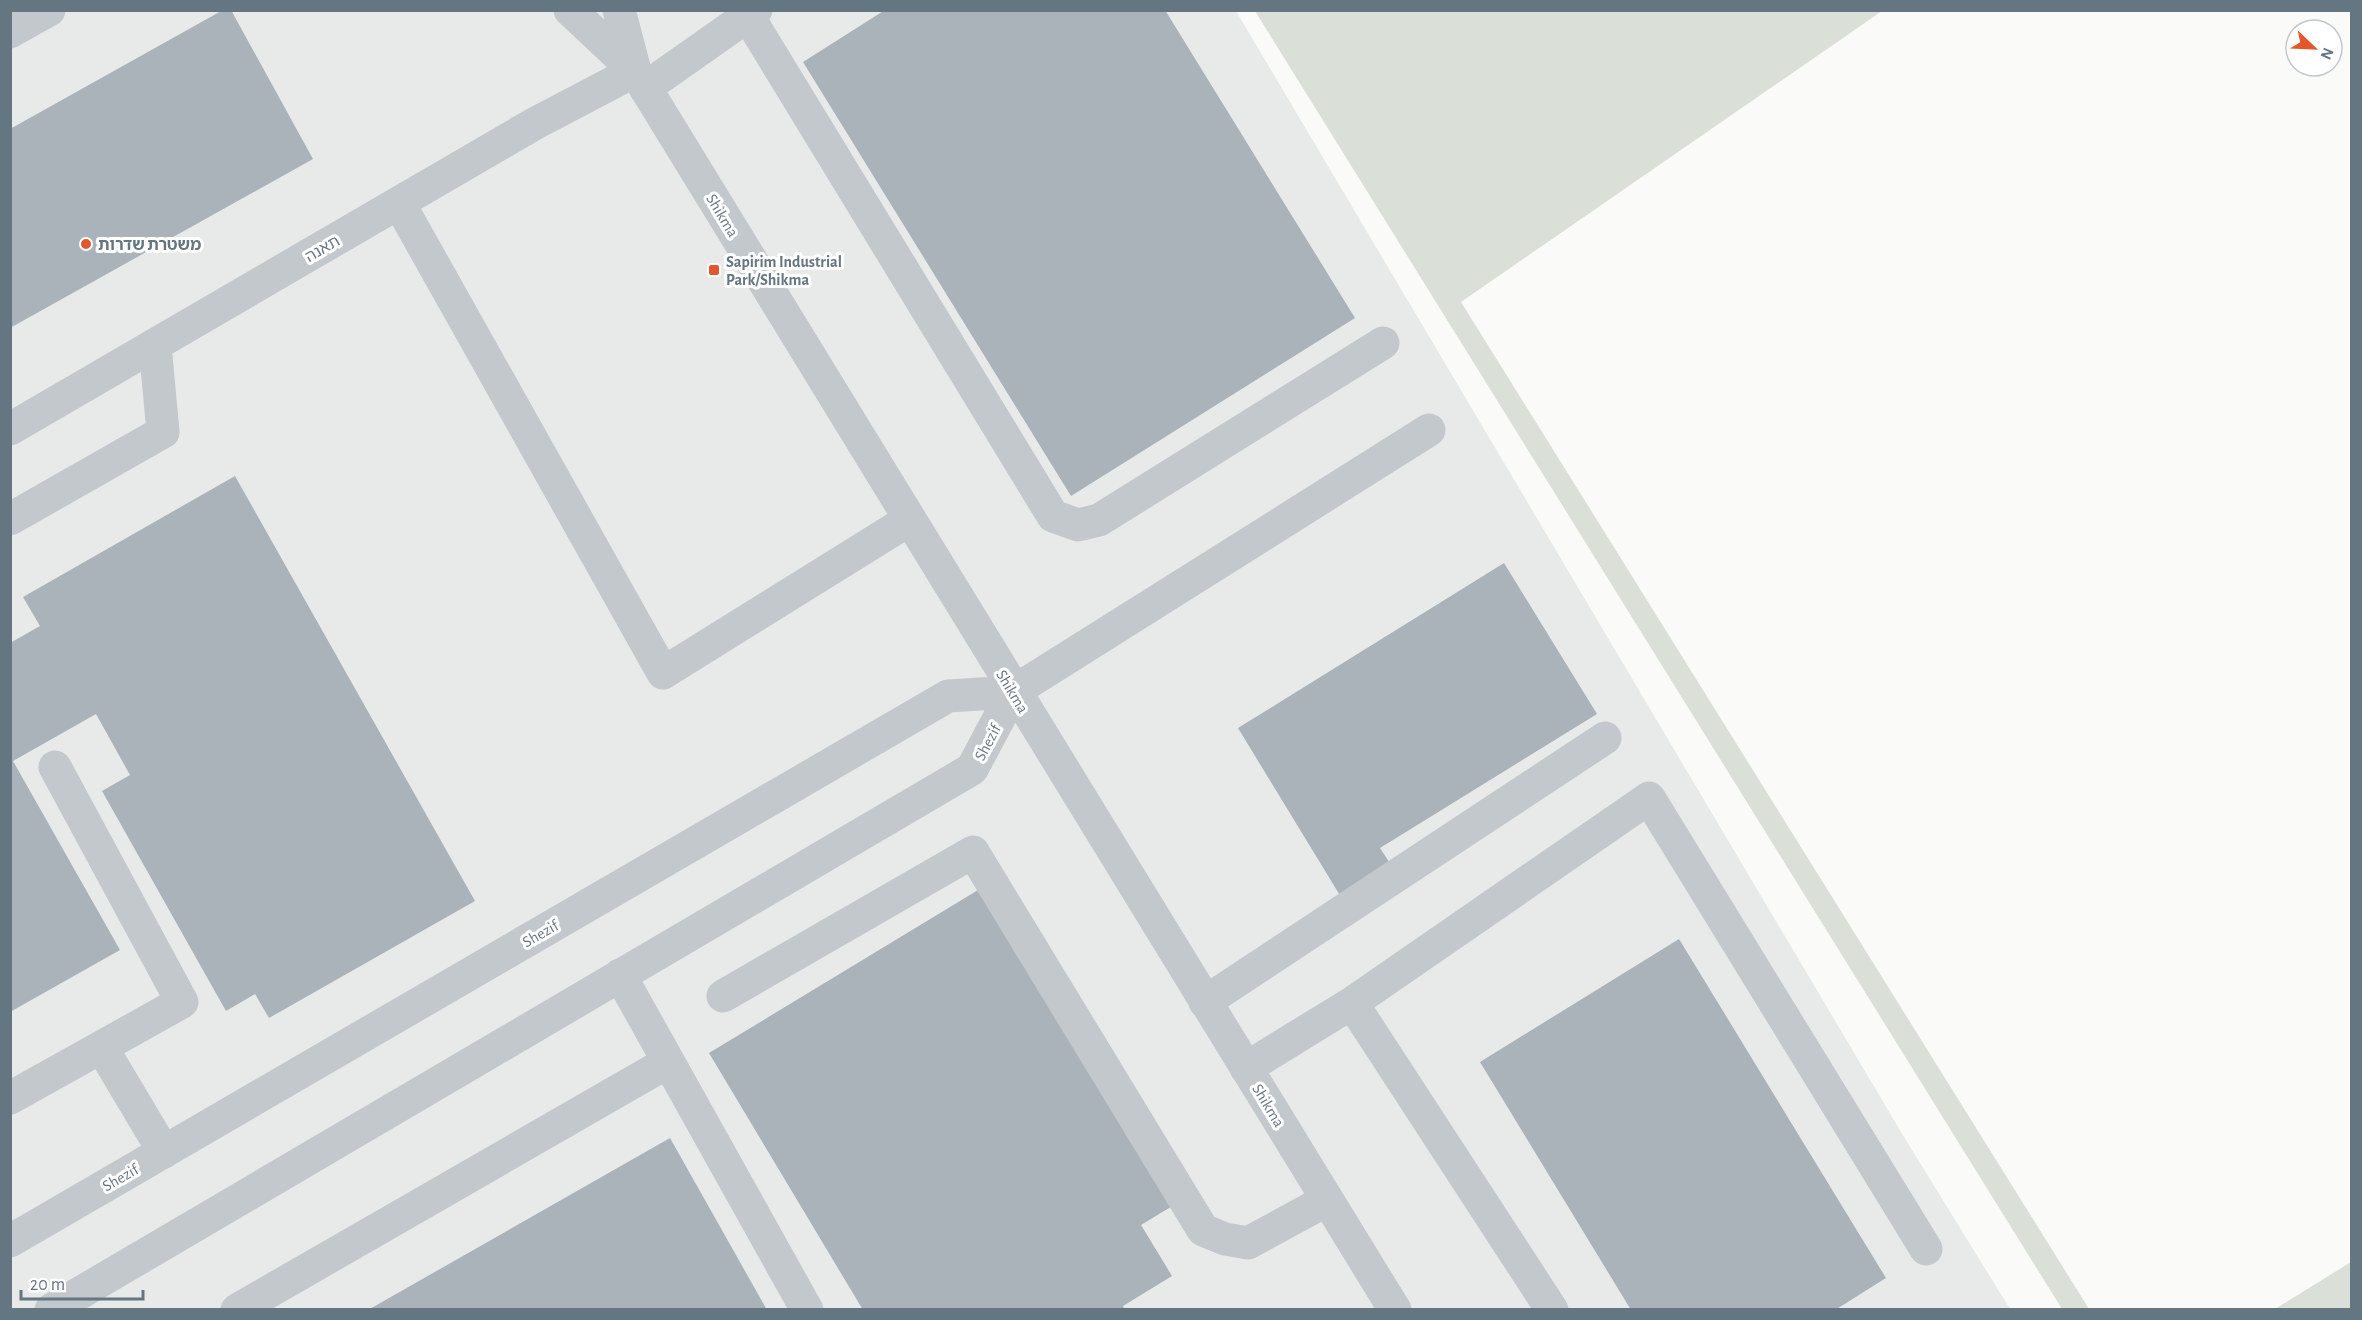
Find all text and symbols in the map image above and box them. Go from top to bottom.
north arrow [2284,18,2344,78]
text: N [2317,45,2336,62]
street label: Shikma [703,191,741,240]
street label: תאנה [302,233,343,265]
marker: משטרת שדרות [79,237,93,251]
place label: משטרת שדרות [98,237,201,253]
place label: Sapirim Industrial Park/Shikma [726,254,842,288]
marker: Sapirim Industrial Park/Shikma [707,263,721,277]
street label: Shikma [993,667,1031,716]
street label: Shezif [972,721,1004,763]
street label: Shezif [520,917,562,950]
street label: Shikma [1249,1081,1287,1130]
street label: Shezif [100,1161,142,1194]
scale bar [21,1263,142,1301]
text: 20 m [30,1276,65,1294]

